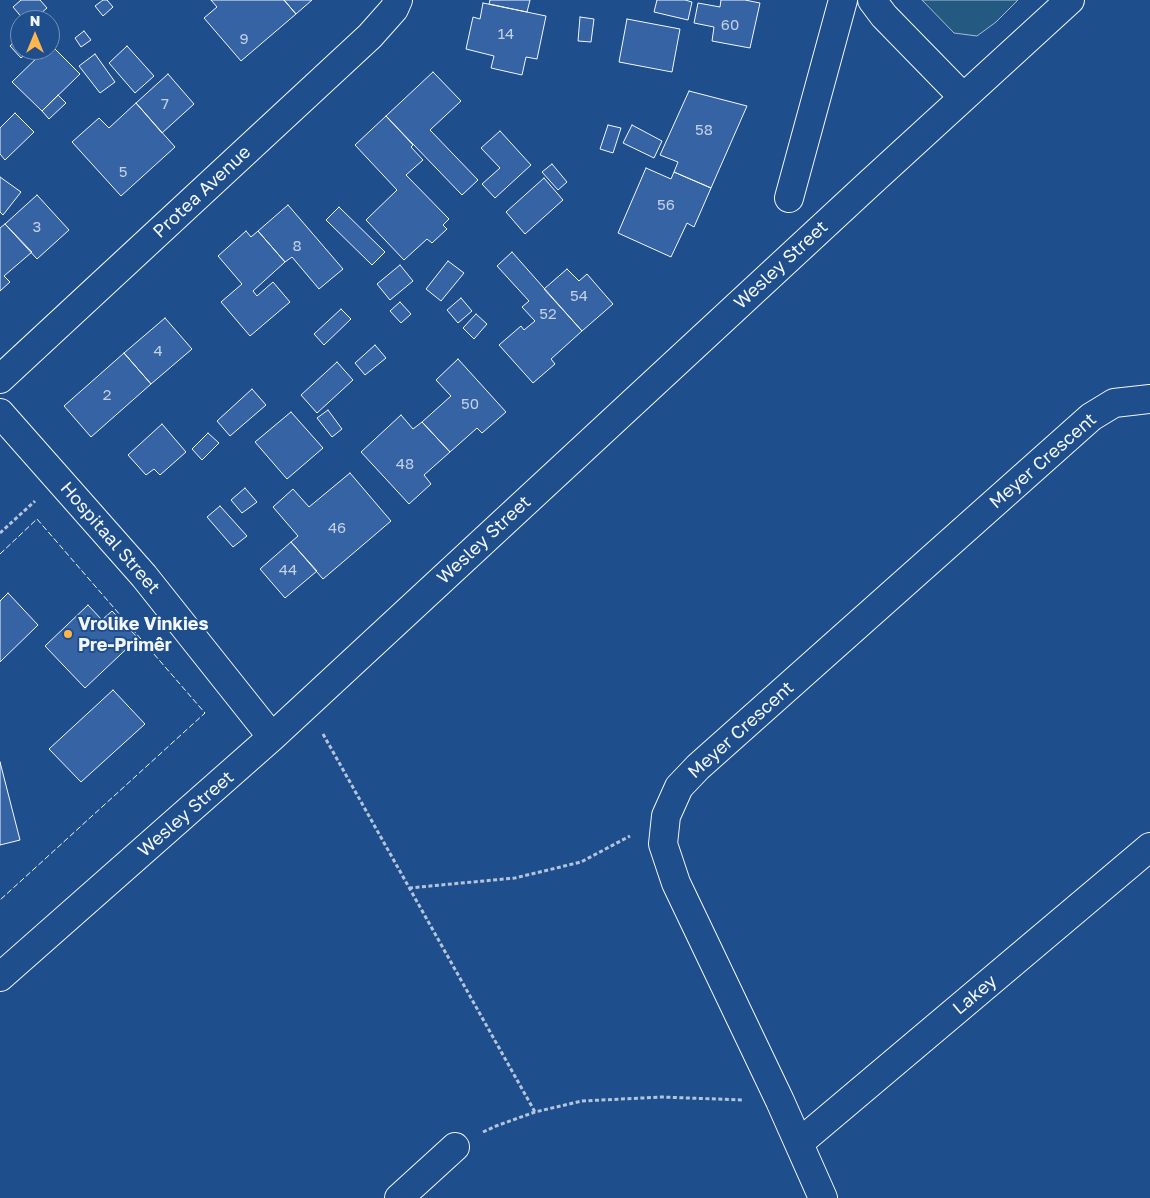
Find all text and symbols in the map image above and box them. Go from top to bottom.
north arrow [10,10,60,60]
text: N [30,12,40,29]
house number: 60 [721,16,739,34]
house number: 14 [498,25,514,43]
house number: 9 [239,30,249,48]
house number: 7 [161,95,169,113]
house number: 58 [695,121,713,139]
street label: Protea Avenue [149,141,255,243]
house number: 5 [119,163,127,181]
house number: 56 [657,196,675,214]
street label: Wesley Street [730,216,832,314]
house number: 3 [33,218,41,236]
house number: 8 [292,237,302,255]
house number: 54 [570,287,588,305]
house number: 52 [539,305,557,323]
house number: 4 [153,342,163,360]
house number: 2 [103,386,111,404]
house number: 50 [461,395,479,413]
street label: Meyer Crescent [985,409,1101,513]
house number: 48 [396,455,414,473]
street label: Hospitaal Street [56,478,164,598]
street label: Wesley Street [433,491,535,589]
house number: 46 [328,519,346,537]
house number: 44 [279,561,297,579]
place label: Vrolike Vinkies Pre-Primêr [78,613,209,656]
marker: Vrolike Vinkies Pre-Primêr [62,628,74,640]
street label: Meyer Crescent [684,677,798,783]
street label: Wesley Street [134,766,238,862]
street label: Lakey [949,970,1001,1020]

